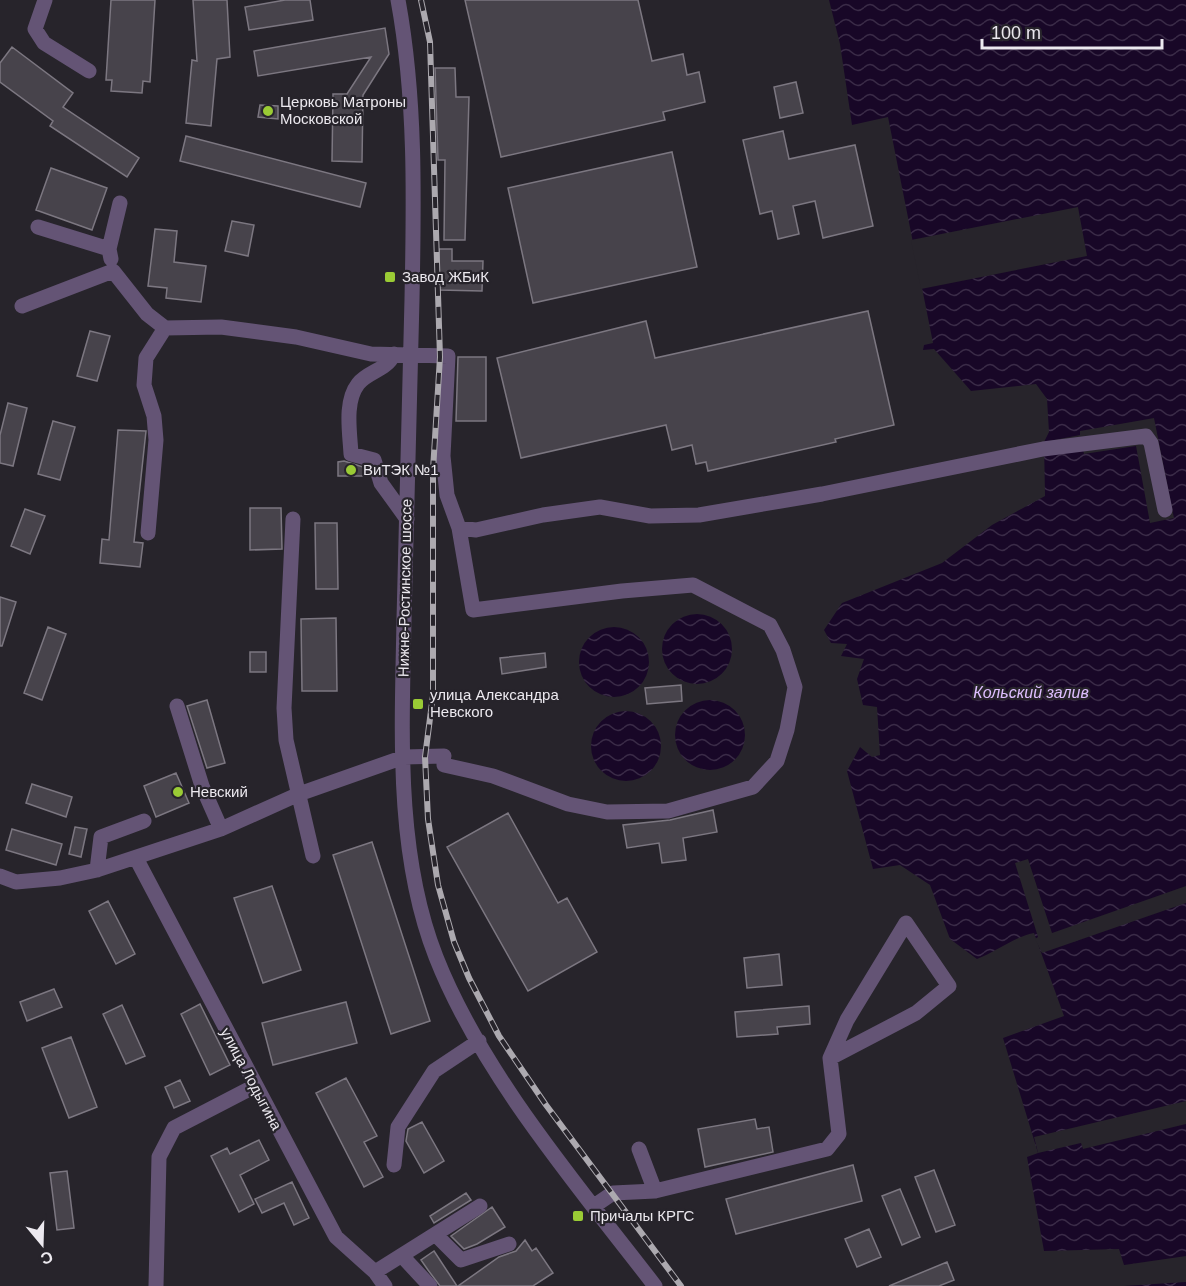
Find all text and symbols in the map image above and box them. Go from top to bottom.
scale bar [982,12,1162,50]
text: 100 m [991,23,1041,43]
place label: Церковь Матроны Московской [280,93,406,127]
marker: Церковь Матроны Московской [261,104,275,118]
place label: Завод ЖБиК [402,268,489,285]
marker: Завод ЖБиК [383,270,397,284]
place label: ВиТЭК №1 [363,461,439,478]
marker: ВиТЭК №1 [344,463,358,477]
street label: Нижне-Ростинское шоссе [394,499,415,677]
water label: Кольский залив [973,684,1089,701]
place label: улица Александра Невского [430,686,559,720]
marker: улица Александра Невского [411,697,425,711]
place label: Невский [190,783,248,800]
marker: Невский [171,785,185,799]
street label: улица Лодыгина [217,1025,286,1133]
place label: Причалы КРГС [590,1207,695,1224]
marker: Причалы КРГС [571,1209,585,1223]
north arrow [12,1214,72,1274]
text: С [38,1248,55,1268]

